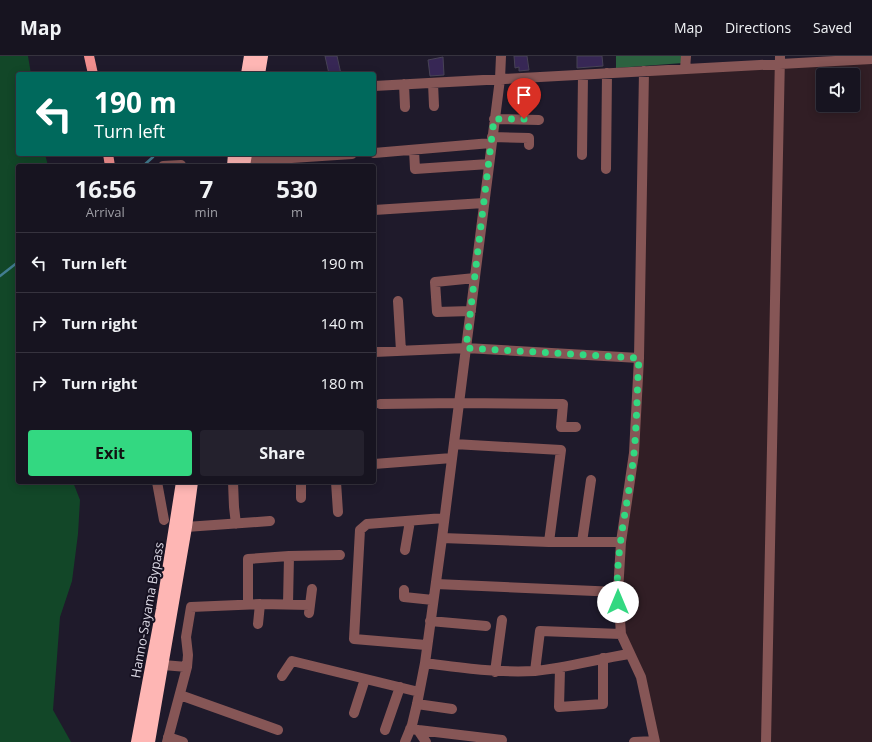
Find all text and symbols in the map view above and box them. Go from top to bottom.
text: Map [20,15,61,41]
text: Map [674,18,703,37]
text: Directions [725,18,791,37]
text: Saved [813,18,852,37]
map controls [816,68,860,112]
button: sound [816,68,860,112]
pin [507,78,541,119]
text: 190 m [94,83,177,121]
icon: arrive [513,84,535,106]
icon: left [28,88,80,140]
text: Turn left [94,119,165,143]
text: 16:56 [74,172,136,205]
text: 7 [199,172,213,205]
text: 530 [276,172,318,205]
text: Arrival [86,203,125,221]
text: min [195,203,218,221]
text: m [291,203,303,221]
icon: left [28,252,50,274]
text: Turn left [62,253,127,273]
text: 190 m [320,253,364,273]
icon: right [28,312,50,334]
text: Turn right [62,313,137,333]
text: 140 m [320,313,364,333]
icon: right [28,372,50,394]
text: Turn right [62,373,137,393]
text: 180 m [320,373,364,393]
button: Exit [28,430,192,476]
button: Share [200,430,364,476]
street label: Hanno-Sayama Bypass [126,541,168,679]
position arrow [597,581,639,623]

